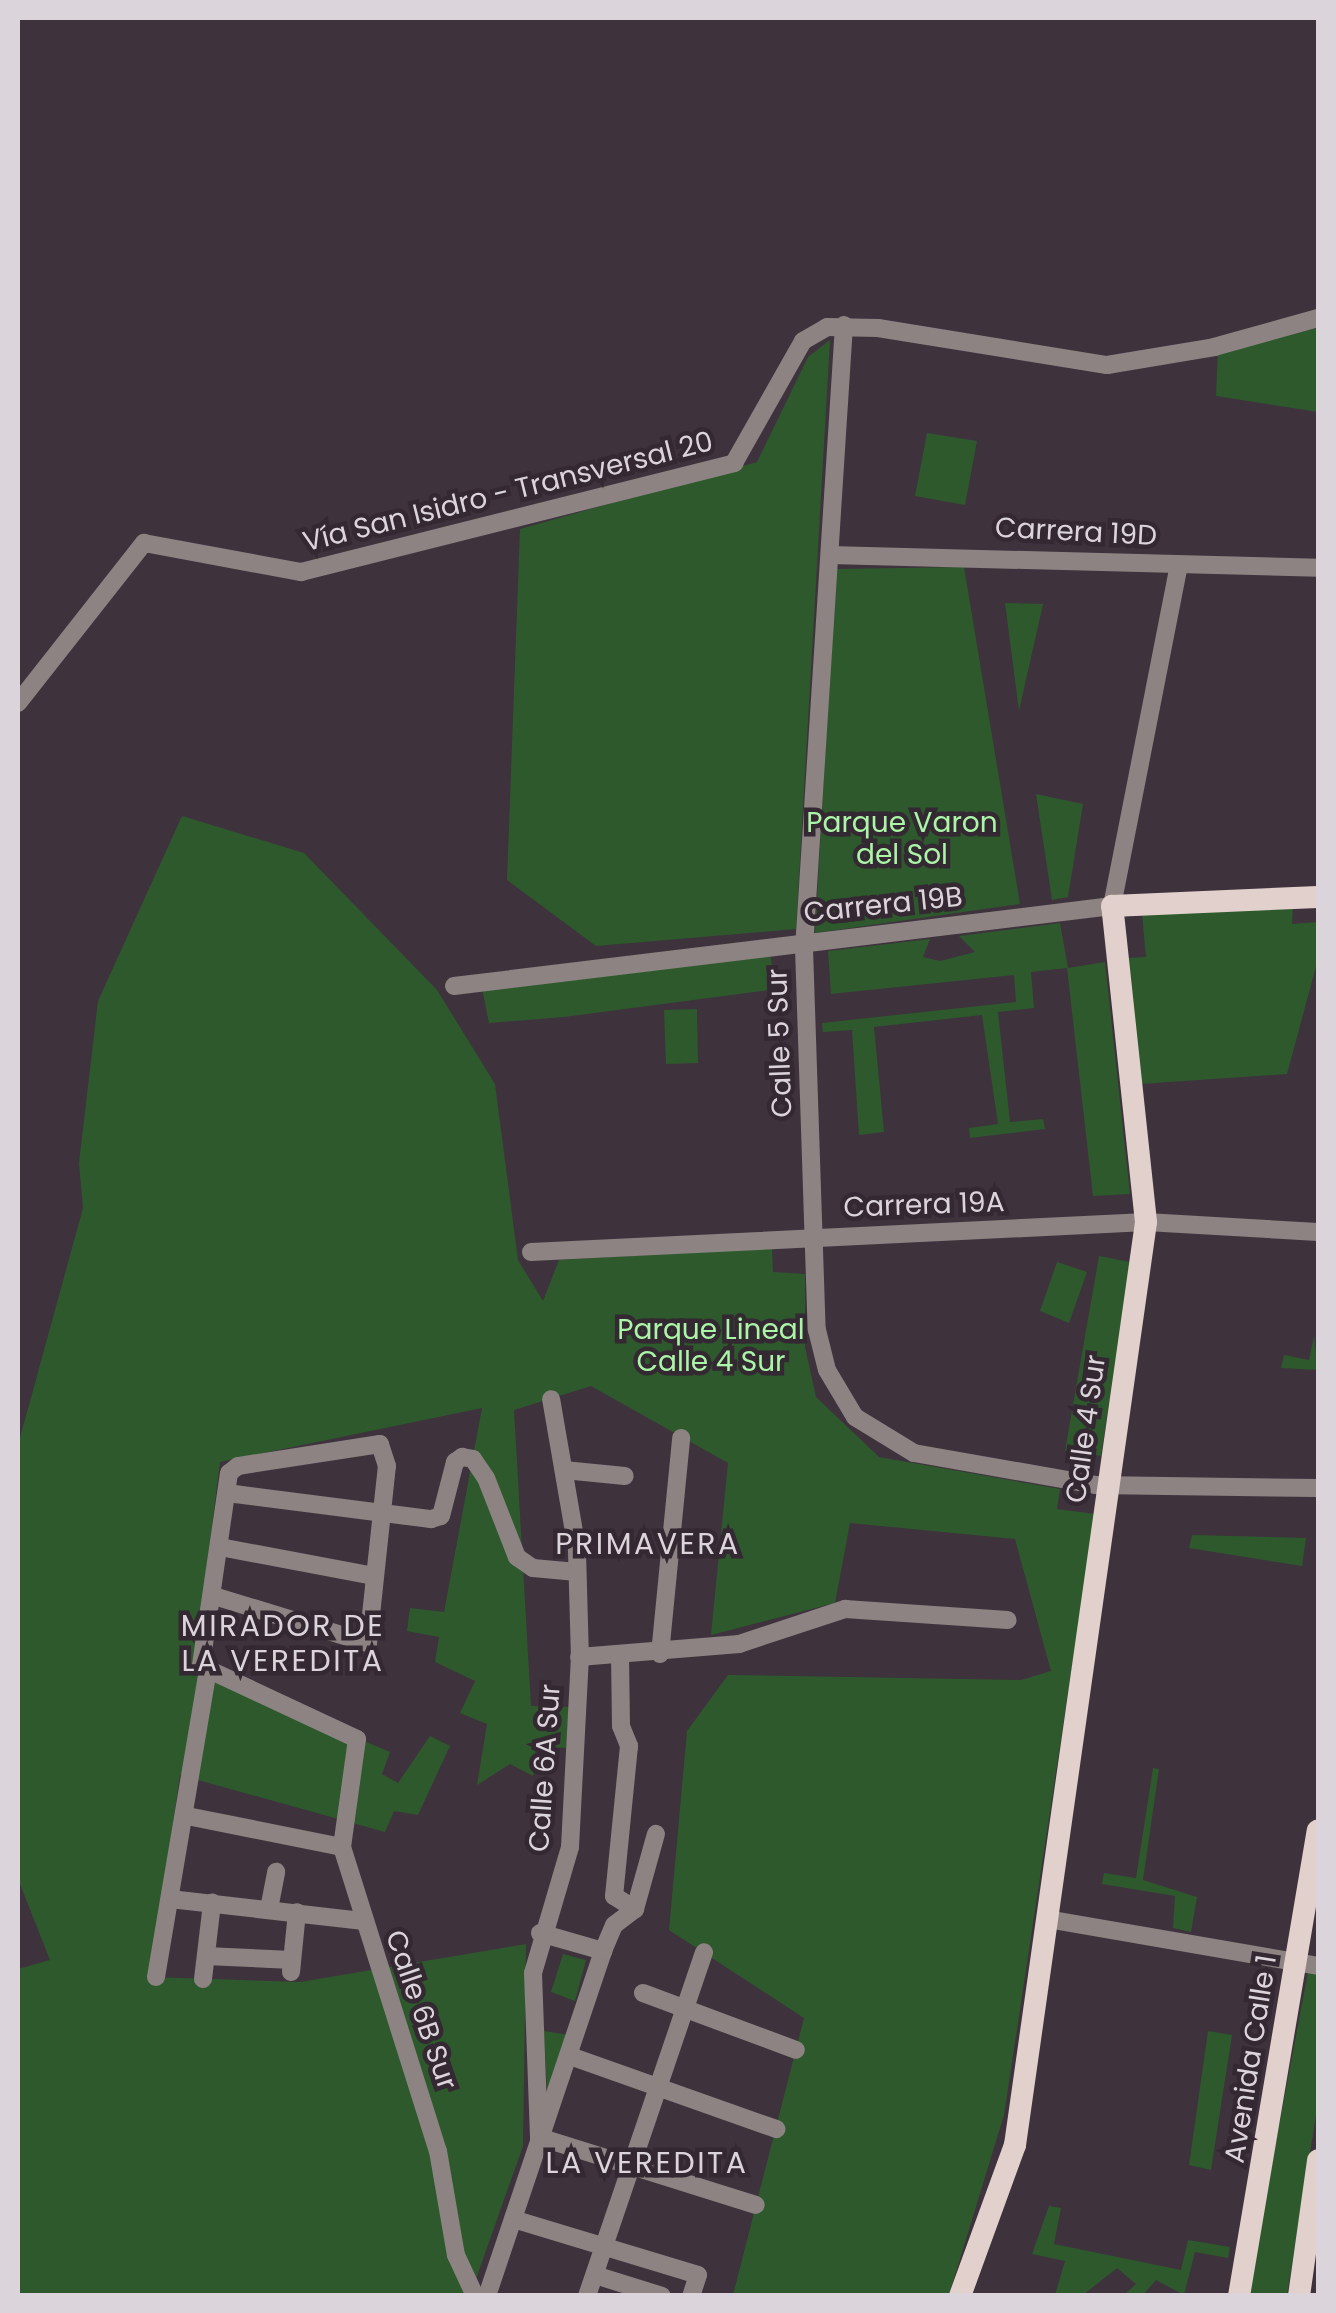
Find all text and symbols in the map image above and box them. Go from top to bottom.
street label: Vía San Isidro - Transversal 20 [300,425,716,559]
street label: Carrera 19D [994,511,1158,553]
park label: Parque Varon del Sol [806,806,998,872]
street label: Carrera 19B [802,880,964,930]
street label: Calle 5 Sur [761,968,799,1118]
street label: Carrera 19A [843,1185,1005,1225]
park label: Parque Lineal Calle 4 Sur [617,1313,805,1379]
street label: Calle 4 Sur [1059,1353,1113,1505]
district label: PRIMAVERA [555,1526,741,1562]
district label: MIRADOR DE LA VEREDITA [181,1608,385,1678]
street label: Calle 6A Sur [522,1683,568,1853]
street label: Calle 6B Sur [378,1926,464,2094]
street label: Avenida Calle 1 [1218,1953,1284,2165]
district label: LA VEREDITA [545,2145,749,2181]

